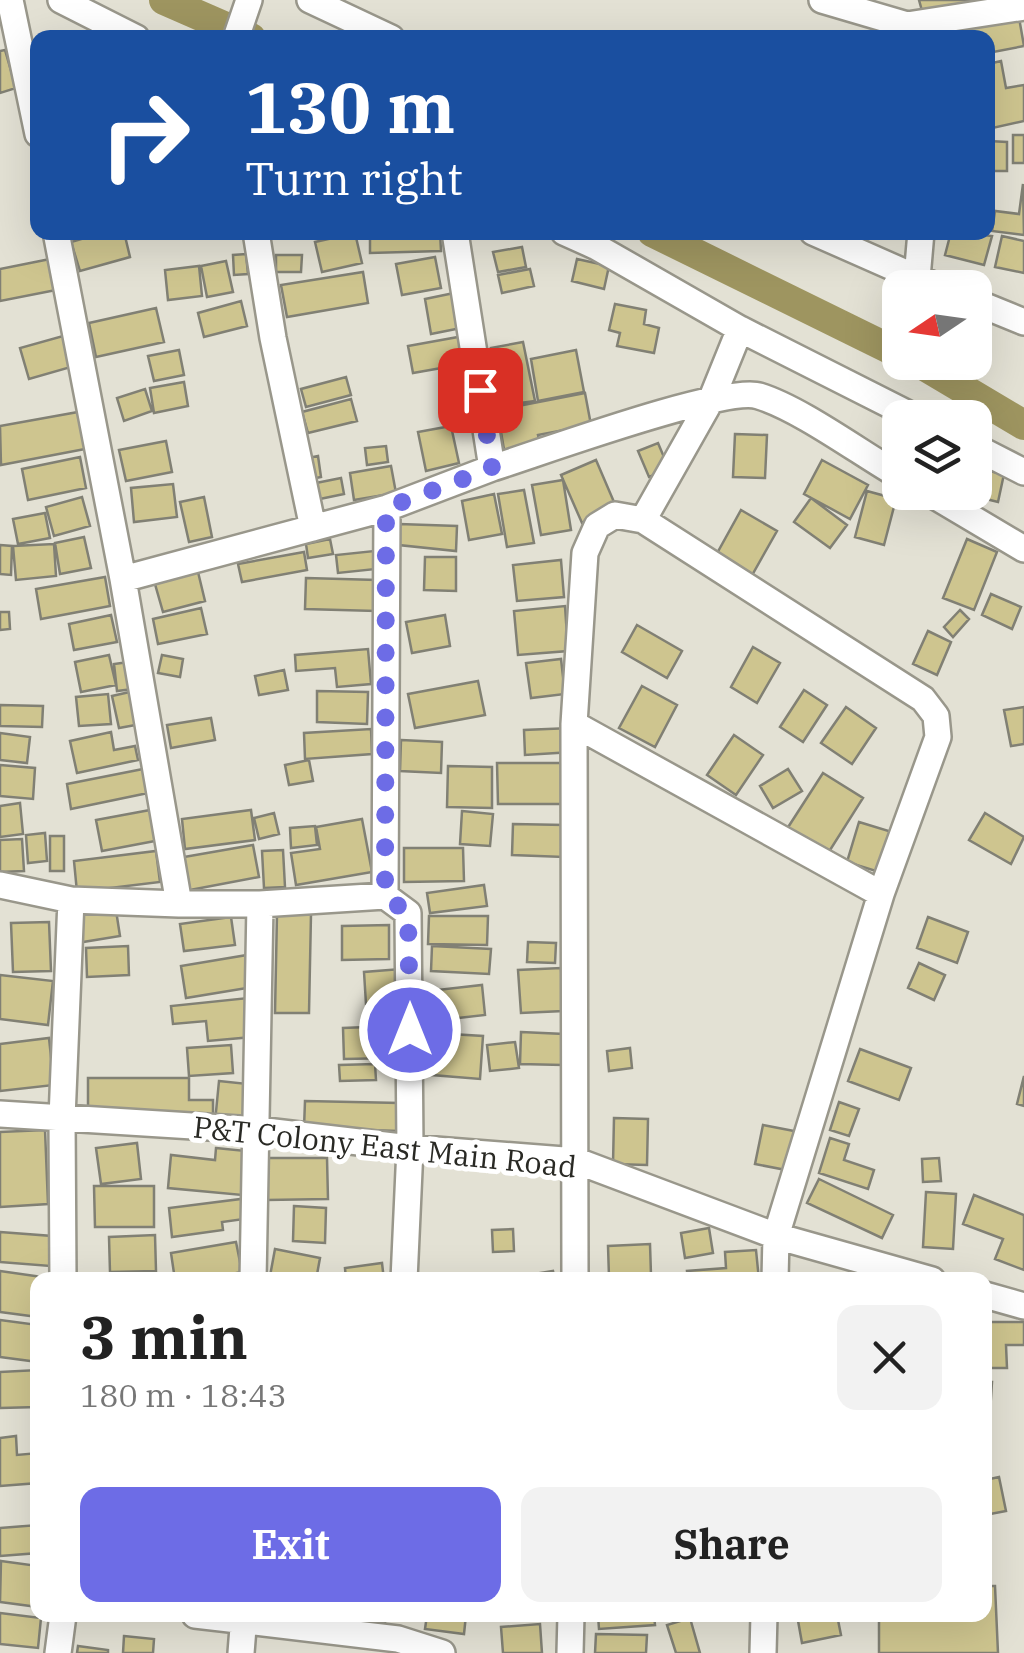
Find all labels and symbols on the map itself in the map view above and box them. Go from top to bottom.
north arrow [882,270,992,380]
pin [438,348,523,433]
position arrow [358,978,462,1082]
street label: P&T Colony East Main Road [191,1106,579,1186]

